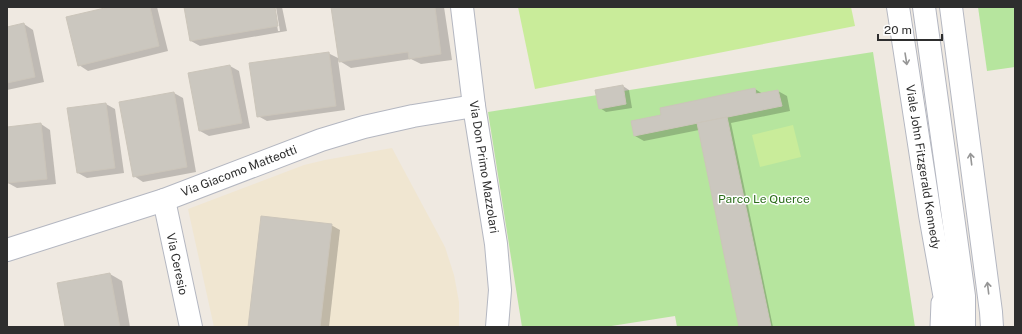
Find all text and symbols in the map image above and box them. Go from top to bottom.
scale bar [878,16,942,42]
text: 20 m [884,23,912,37]
one-way arrow [902,52,910,65]
street label: Viale John Fitzgerald Kennedy [903,84,943,251]
street label: Via Don Primo Mazzolari [467,100,501,234]
street label: Via Giacomo Matteotti [179,142,299,200]
one-way arrow [967,153,975,166]
park label: Parco Le Querce [718,192,810,206]
street label: Via Ceresio [164,232,190,296]
one-way arrow [984,282,991,295]

